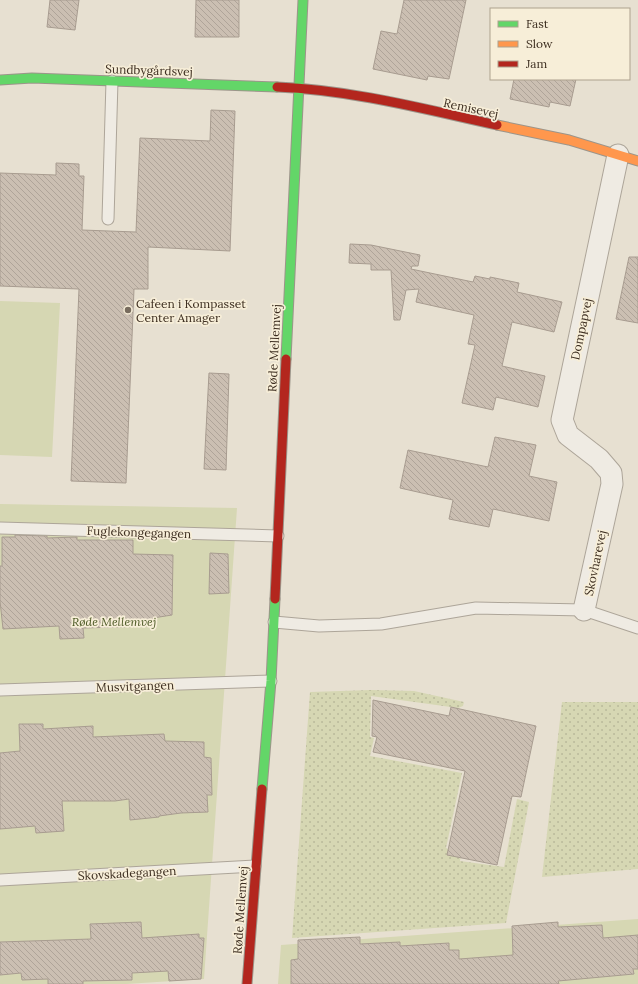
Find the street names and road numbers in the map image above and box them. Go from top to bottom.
street label: Sundbygårdsvej [105,61,193,79]
street label: Remisevej [442,95,500,121]
street label: Dompapvej [567,297,595,361]
street label: Røde Mellemvej [264,304,284,392]
street label: Fuglekongegangen [86,523,192,541]
street label: Skovharevej [581,529,609,597]
street label: Musvitgangen [96,677,174,695]
street label: Skovskadegangen [77,863,177,883]
street label: Røde Mellemvej [229,866,251,954]

